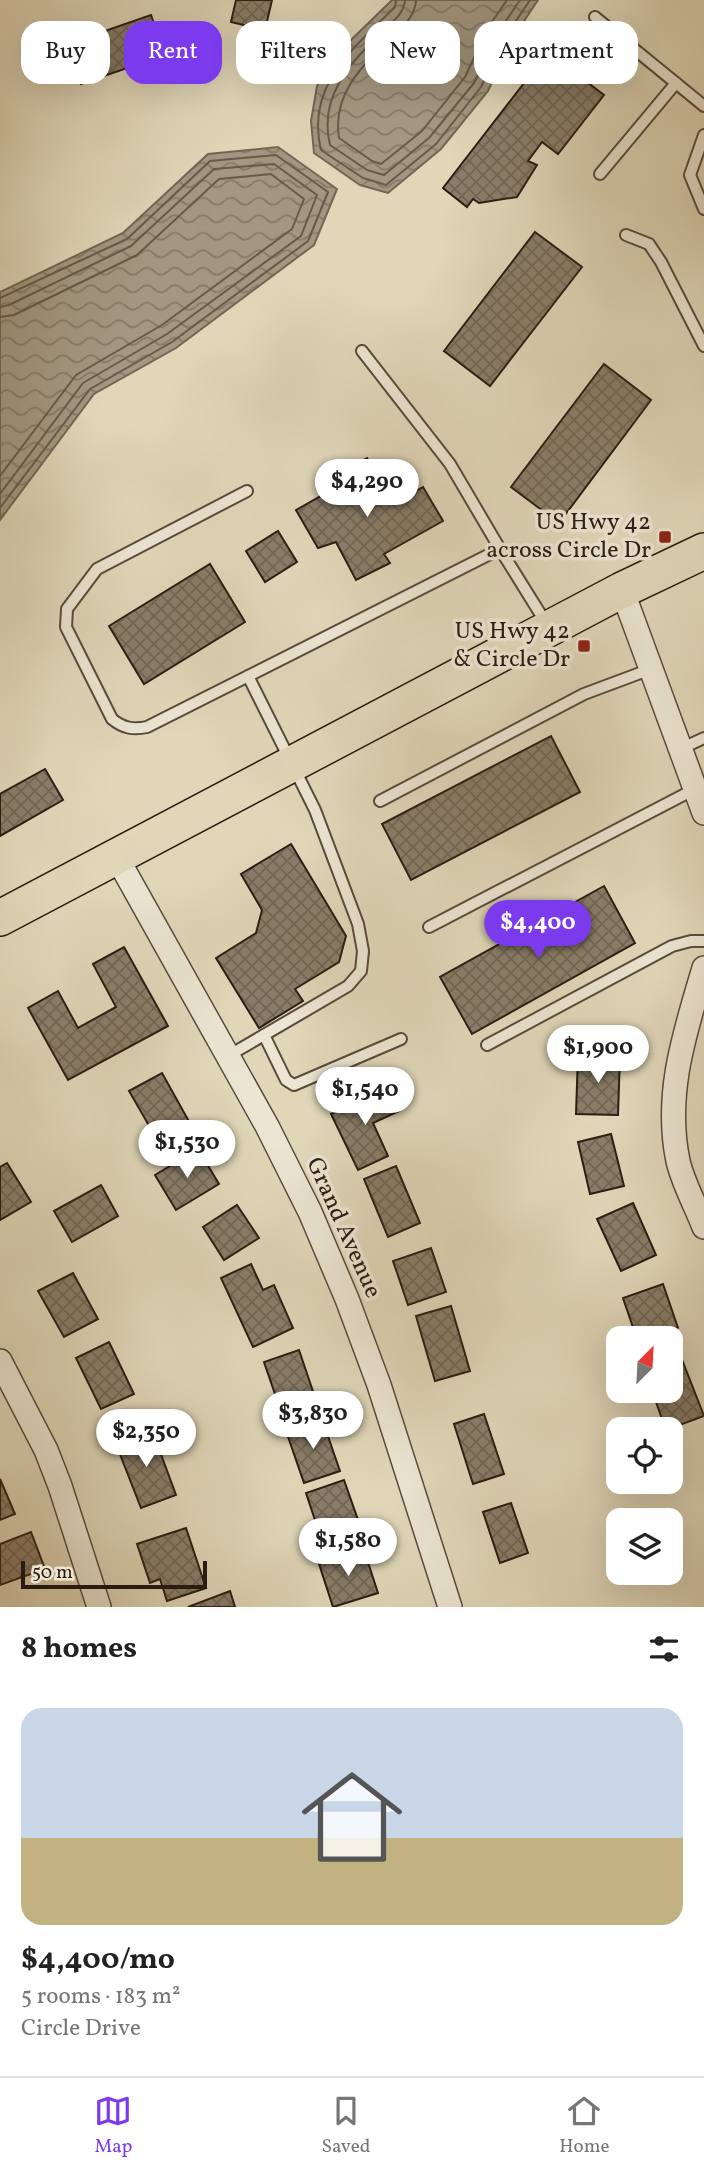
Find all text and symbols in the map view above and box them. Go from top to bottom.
chip: Buy [21,21,110,84]
chip: Rent [124,21,222,84]
chip: Filters [236,21,351,84]
chip: New [365,21,460,84]
chip: Apartment [474,21,638,84]
pin: $4,290 [310,460,424,519]
text: $4,290 [331,466,403,498]
place label: US Hwy 42 across Circle Dr [486,506,651,568]
marker: US Hwy 42 across Circle Dr [657,529,673,545]
place label: US Hwy 42 & Circle Dr [453,615,570,677]
marker: US Hwy 42 & Circle Dr [576,638,592,654]
pin: $4,400 [481,900,595,960]
text: $4,400 [500,907,576,939]
pin: $1,900 [541,1026,655,1085]
text: $1,900 [563,1032,633,1064]
pin: $1,540 [308,1068,422,1127]
text: $1,540 [331,1074,399,1106]
pin: $1,530 [130,1120,244,1180]
text: $1,530 [154,1127,220,1159]
street label: Grand Avenue [297,1152,389,1304]
north arrow [606,1326,682,1404]
map controls [606,1326,683,1585]
pin: $3,830 [256,1392,370,1451]
text: $3,830 [278,1398,348,1430]
pin: $2,350 [89,1410,203,1469]
text: $2,350 [112,1416,180,1448]
button: locate [606,1417,683,1494]
button: layers [606,1508,683,1585]
pin: $1,580 [291,1518,405,1578]
text: $1,580 [315,1525,381,1557]
scale bar [21,1558,206,1590]
text: 50 m [32,1560,73,1586]
text: 8 homes [21,1628,137,1670]
icon: filters [645,1630,683,1668]
icon: home [289,1754,415,1880]
text: $4,400/mo [21,1939,175,1981]
text: 5 rooms · 183 m² [21,1981,181,2013]
text: Circle Drive [21,2013,141,2045]
tab: Map [94,2092,133,2160]
tab: Saved [321,2092,370,2160]
tab: Home [559,2092,610,2160]

